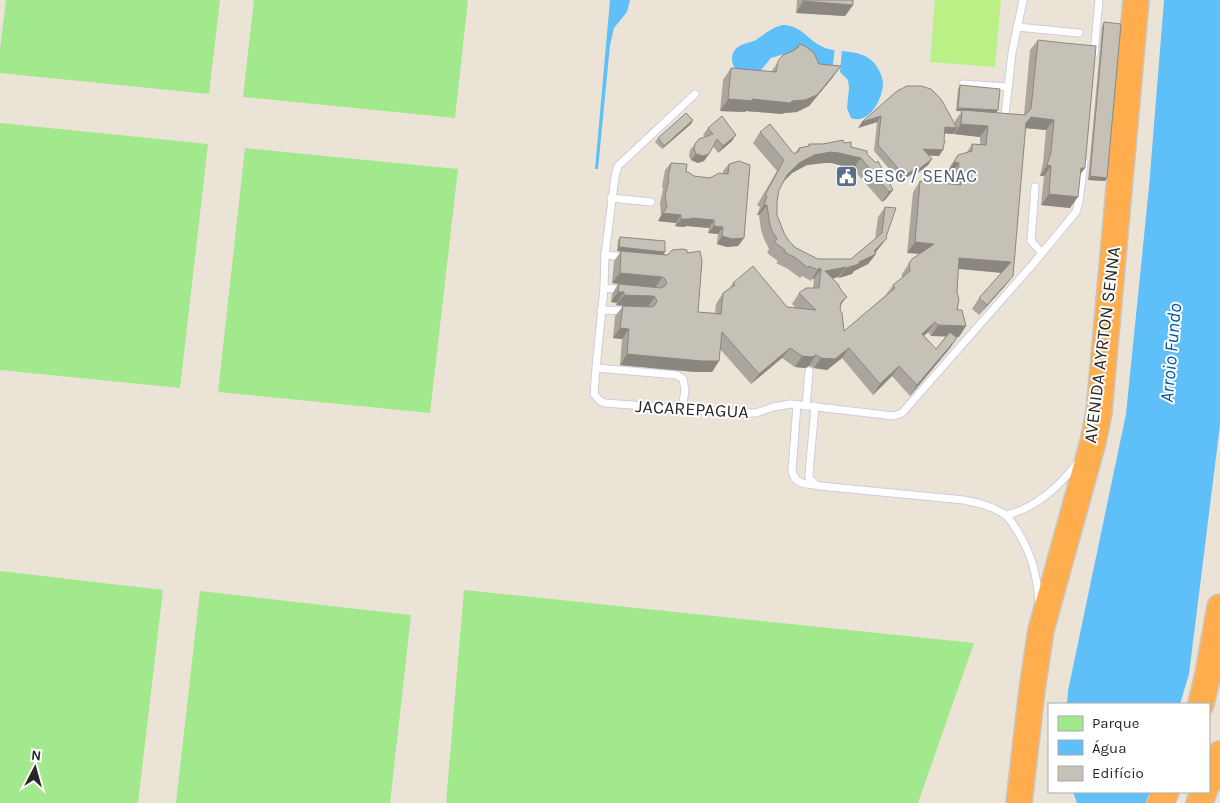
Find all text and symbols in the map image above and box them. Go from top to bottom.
public building icon: SESC / SENAC [835,164,859,188]
place label: SESC / SENAC [863,165,977,187]
street label: AVENIDA AYRTON SENNA [1079,245,1125,445]
water label: Arroio Fundo [1156,302,1186,403]
street label: JACAREPAGUA [635,395,749,423]
legend [1048,703,1210,793]
text: Parque [1092,714,1140,732]
text: Água [1092,739,1126,757]
north arrow [10,743,60,793]
text: N [30,747,42,765]
text: Edifício [1092,764,1144,782]

